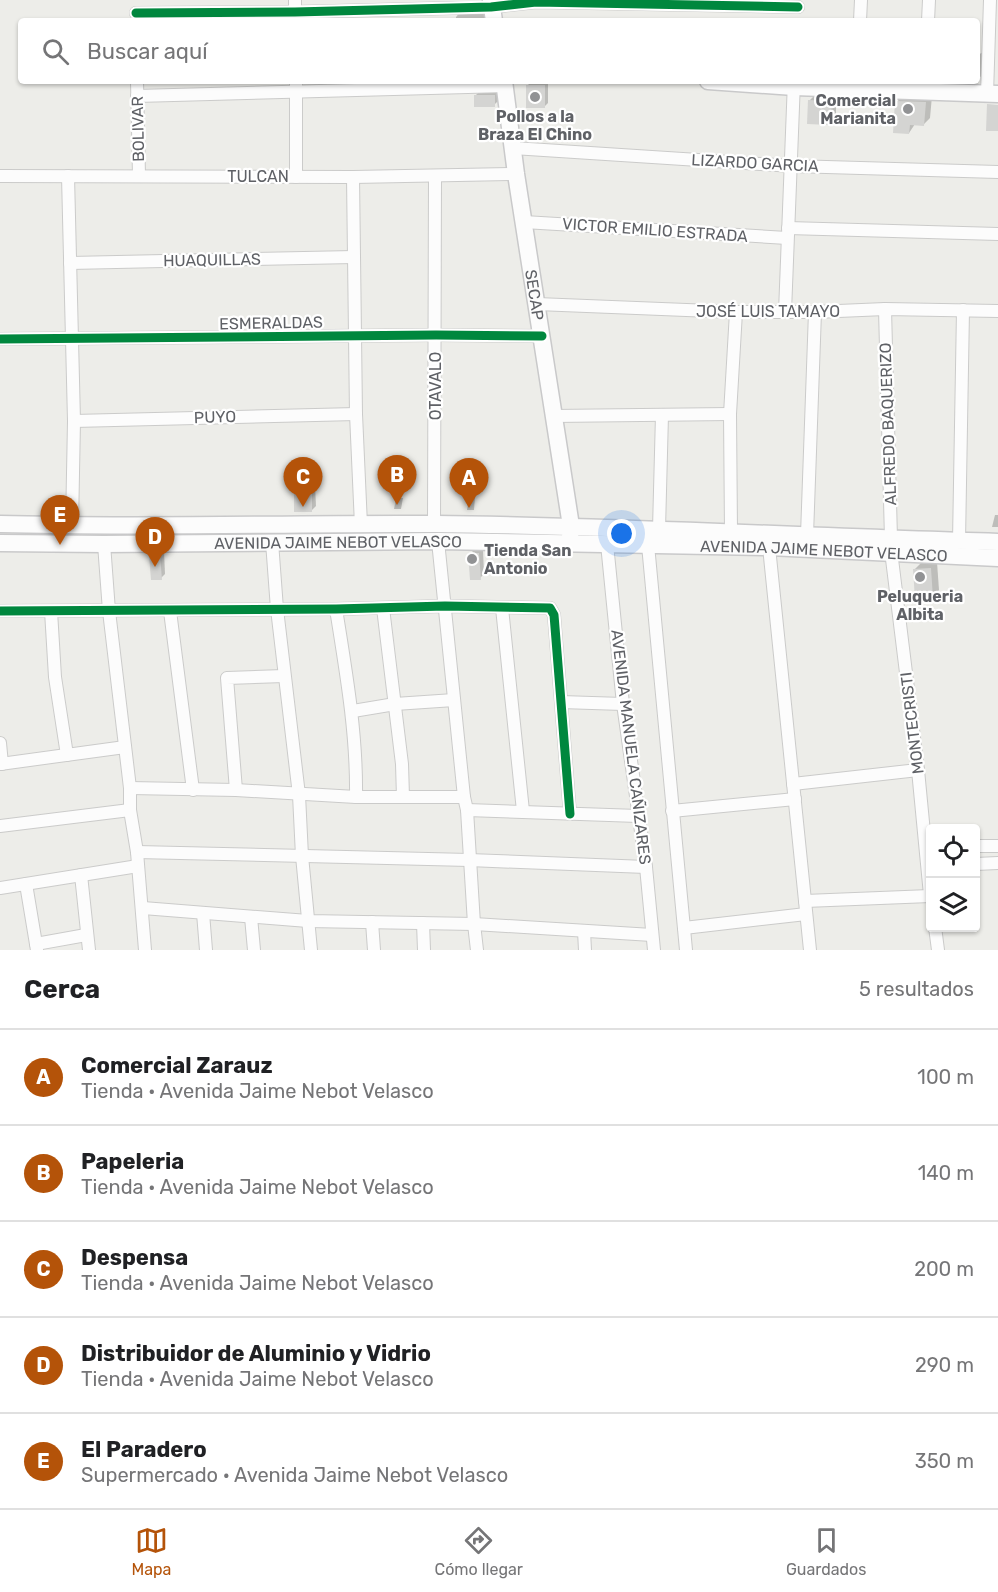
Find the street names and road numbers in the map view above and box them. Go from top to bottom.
street label: BOLIVAR [128,96,148,162]
street label: LIZARDO GARCIA [691,150,819,176]
street label: TULCAN [227,167,289,186]
street label: VICTOR EMILIO ESTRADA [561,214,749,246]
street label: HUAQUILLAS [163,250,261,270]
street label: SECAP [522,268,548,321]
street label: JOSÉ LUIS TAMAYO [696,302,840,321]
street label: ESMERALDAS [219,313,323,333]
street label: ALFREDO BAQUERIZO [876,342,900,506]
street label: OTAVALO [426,352,445,420]
street label: PUYO [194,407,236,427]
street label: AVENIDA JAIME NEBOT VELASCO [214,531,462,553]
street label: AVENIDA JAIME NEBOT VELASCO [700,536,948,565]
street label: AVENIDA MANUELA CAÑIZARES [607,628,655,866]
street label: MONTECRISTI [896,671,928,775]

